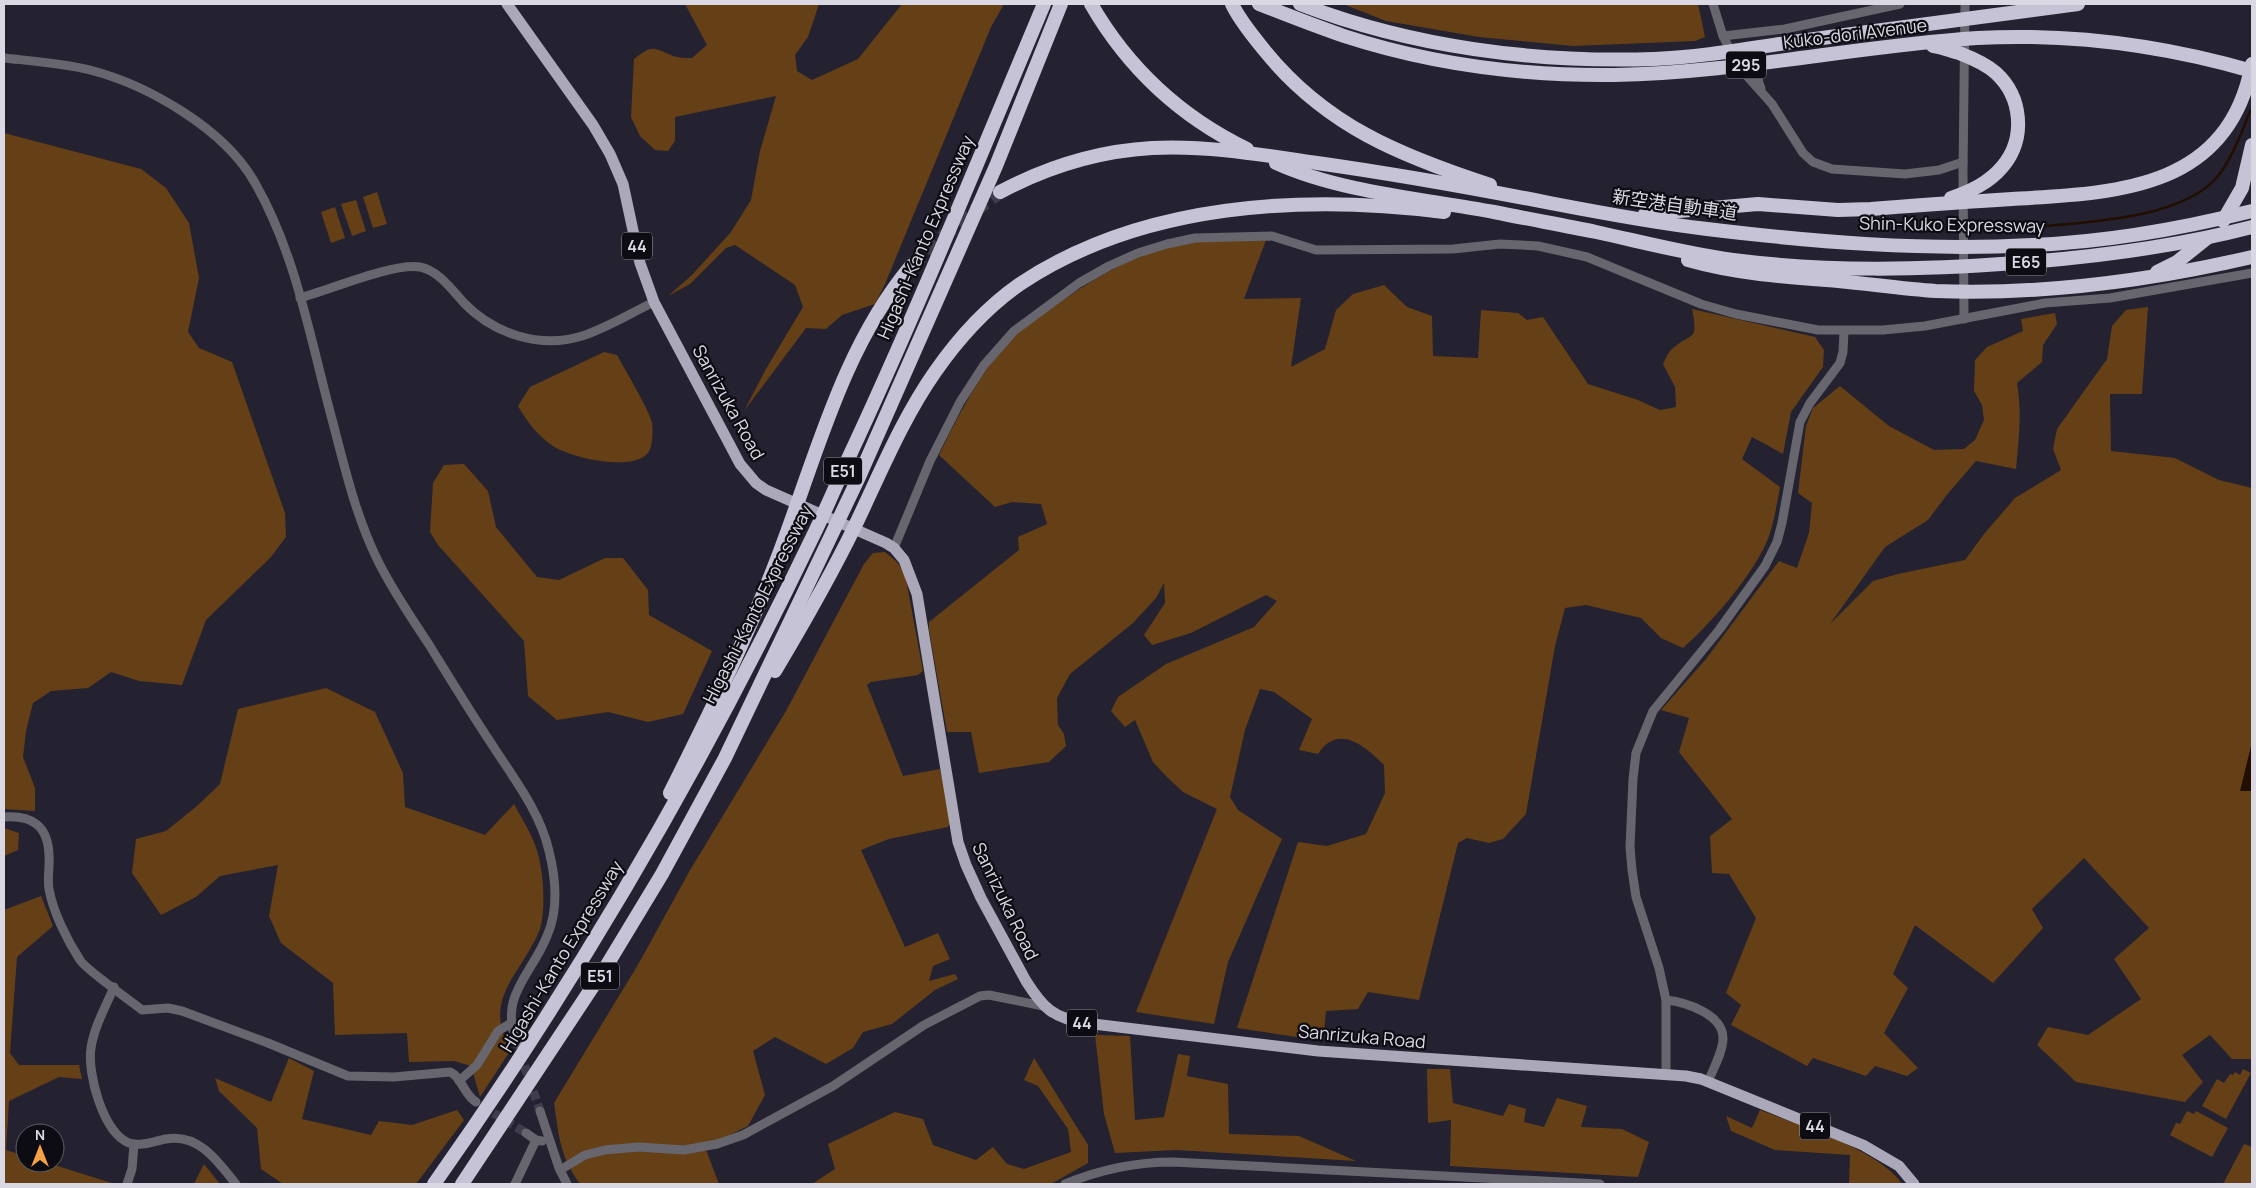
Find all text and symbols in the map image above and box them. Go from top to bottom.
street label: Kuko-dori Avenue [1782,12,1928,54]
road number: 295 [1726,52,1766,78]
street label: Higashi-Kanto Expressway [871,131,979,343]
street label: 新空港自動車道 [1611,183,1739,225]
street label: Shin-Kuko Expressway [1859,210,2046,238]
road number: 44 [622,232,652,260]
road number: E65 [2006,248,2046,276]
street label: Sanrizuka Road [687,340,771,464]
road number: E51 [824,458,862,484]
street label: Higashi-Kanto Expressway [696,500,818,707]
street label: Sanrizuka Road [967,838,1045,964]
street label: Higashi-Kanto Expressway [494,855,628,1056]
road number: E51 [581,962,619,989]
road number: 44 [1067,1010,1097,1036]
street label: Sanrizuka Road [1297,1018,1427,1054]
road number: 44 [1800,1112,1830,1140]
north arrow [15,1123,65,1173]
text: N [35,1125,45,1144]

